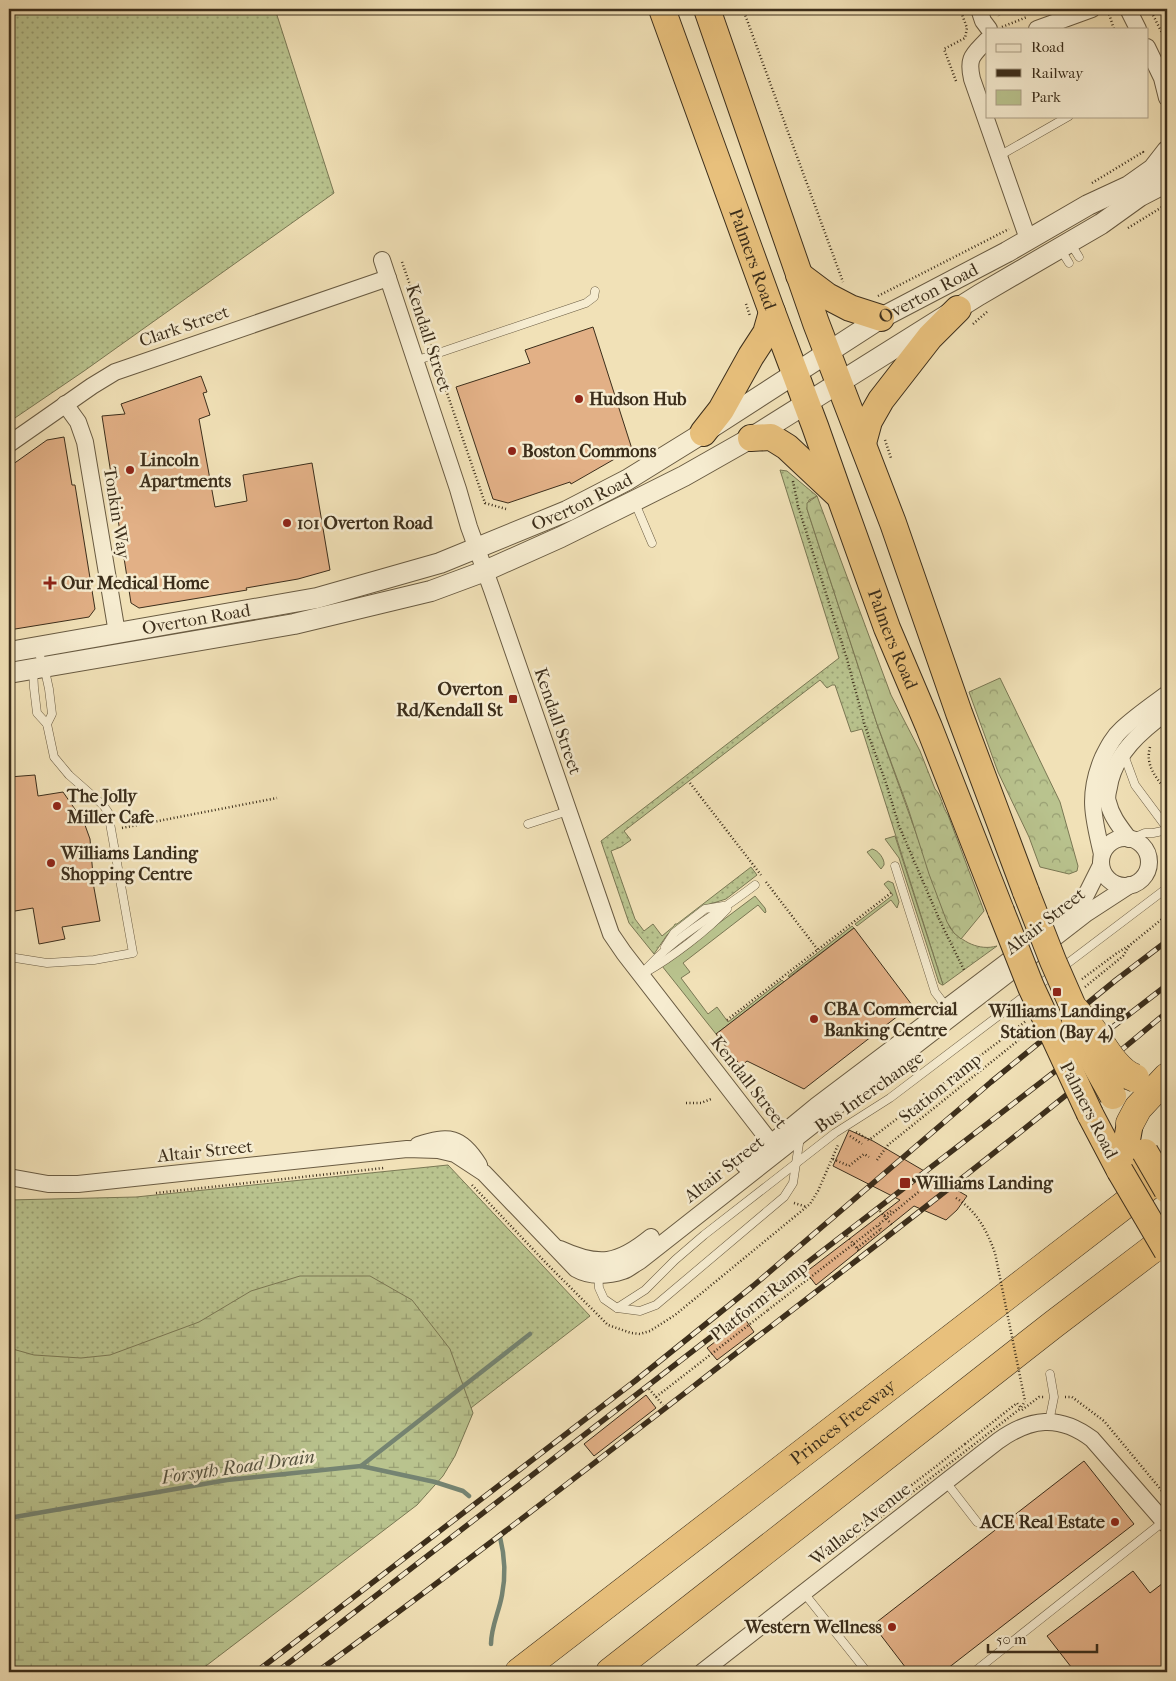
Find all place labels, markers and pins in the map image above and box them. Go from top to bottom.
place label: Hudson Hub [589,389,687,410]
marker: Hudson Hub [573,393,585,405]
place label: Boston Commons [522,441,657,462]
marker: Boston Commons [506,445,518,457]
place label: Lincoln Apartments [139,450,231,492]
marker: Lincoln Apartments [124,464,136,476]
place label: 101 Overton Road [297,513,434,534]
marker: 101 Overton Road [281,517,293,529]
place label: Our Medical Home [61,573,209,594]
marker: Our Medical Home [43,576,57,590]
place label: Overton Rd/Kendall St [396,679,504,721]
marker: Overton Rd/Kendall St [507,693,519,705]
place label: The Jolly Miller Cafe [66,786,154,828]
marker: The Jolly Miller Cafe [51,800,63,812]
place label: Williams Landing Shopping Centre [60,843,199,885]
marker: Williams Landing Shopping Centre [45,857,57,869]
marker: Williams Landing Station (Bay 4) [1051,986,1063,998]
place label: CBA Commercial Banking Centre [824,999,958,1041]
place label: Williams Landing Station (Bay 4) [988,1001,1127,1043]
marker: CBA Commercial Banking Centre [808,1013,820,1025]
place label: Williams Landing [915,1173,1054,1194]
marker: Williams Landing [898,1176,912,1190]
place label: ACE Real Estate [979,1512,1105,1533]
marker: ACE Real Estate [1109,1516,1121,1528]
place label: Western Wellness [744,1617,882,1638]
marker: Western Wellness [886,1621,898,1633]

